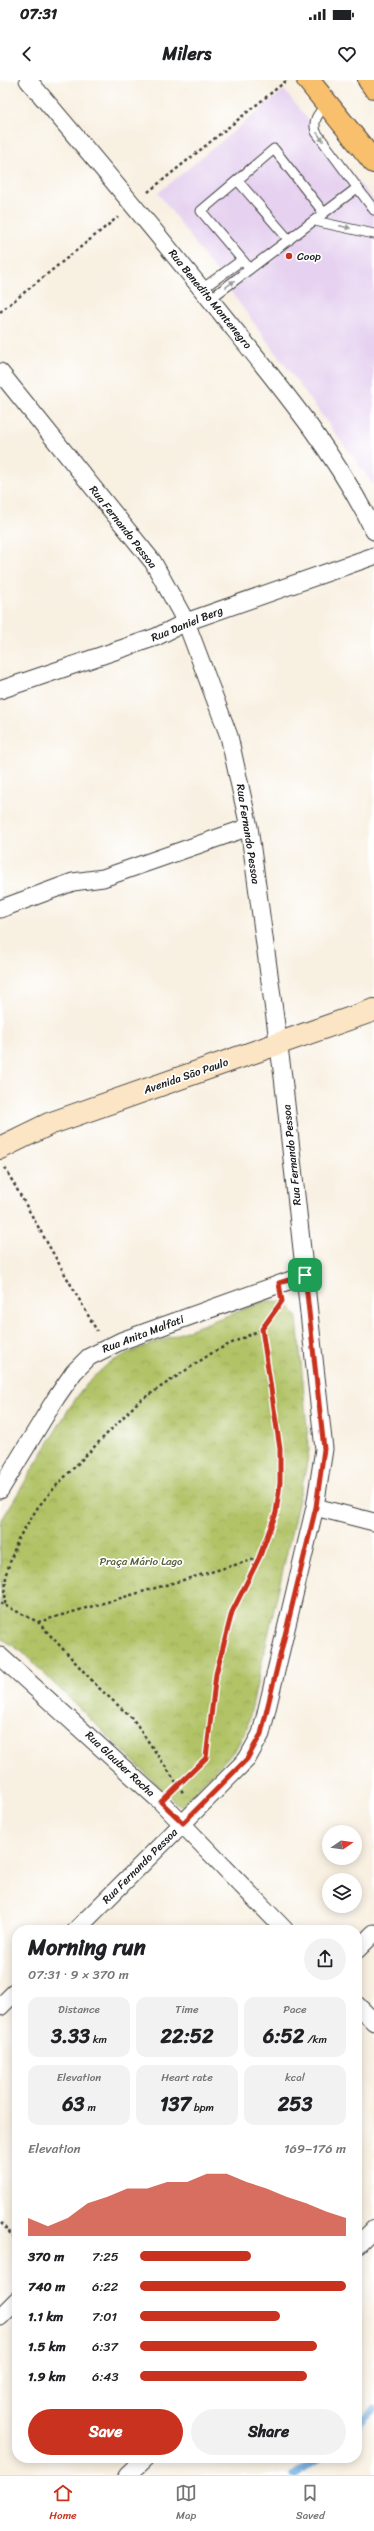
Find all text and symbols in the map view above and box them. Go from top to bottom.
text: 07:31 [20,1,57,27]
text: Milers [163,38,211,70]
icon: back [16,43,38,65]
icon: heart [336,43,358,65]
one-way arrow [316,131,324,142]
one-way arrow [338,225,351,231]
street label: Rua Benedito Montenegro [163,245,257,354]
place label: Coop [297,247,321,266]
marker: Coop [284,251,294,261]
one-way arrow [225,280,236,289]
street label: Rua Fernando Pessoa [84,481,162,573]
street label: Rua Daniel Berg [148,601,226,647]
street label: Rua Fernando Pessoa [231,783,265,886]
street label: Avenida São Paulo [140,1052,231,1100]
street label: Rua Fernando Pessoa [277,1103,307,1206]
pin [288,1258,322,1292]
icon: arrive [294,1264,316,1286]
street label: Rua Anita Malfati [99,1309,188,1358]
park label: Praça Mário Lago [99,1552,183,1571]
street label: Rua Glauber Rocha [81,1726,160,1802]
street label: Rua Fernando Pessoa [98,1823,183,1908]
north arrow [322,1825,362,1865]
map controls [322,1825,362,1913]
button: layers [322,1873,362,1913]
text: Morning run [28,1928,146,1967]
button: share [304,1938,346,1980]
text: 07:31 · 9 × 370 m [28,1963,129,1986]
text: Distance [58,2000,100,2019]
text: Time [175,2000,199,2019]
text: Pace [283,2000,307,2019]
text: 3.33 [51,2019,90,2054]
text: 22:52 [161,2019,213,2054]
text: 6:52 [263,2019,304,2054]
text: km [90,2030,107,2049]
text: /km [304,2030,327,2049]
text: Elevation [57,2068,101,2087]
text: Heart rate [161,2068,213,2087]
text: kcal [285,2068,305,2087]
text: 63 [62,2087,85,2122]
text: 137 [160,2087,191,2122]
text: 253 [278,2087,312,2122]
text: m [85,2098,96,2117]
text: bpm [191,2098,214,2117]
text: Elevation [28,2137,81,2160]
text: 169–176 m [284,2137,346,2160]
text: 370 m [28,2245,64,2268]
text: 7:25 [92,2245,119,2268]
text: 740 m [28,2275,65,2298]
text: 6:22 [92,2275,118,2298]
text: 1.1 km [28,2305,63,2328]
text: 7:01 [92,2305,117,2328]
text: 1.5 km [28,2335,66,2358]
text: 6:37 [92,2335,118,2358]
text: 1.9 km [28,2365,66,2388]
text: 6:43 [92,2365,119,2388]
button: Save [28,2409,183,2455]
button: Share [191,2409,346,2455]
tab: Home [49,2482,77,2525]
tab: Map [175,2482,197,2525]
tab: Saved [296,2482,325,2525]

